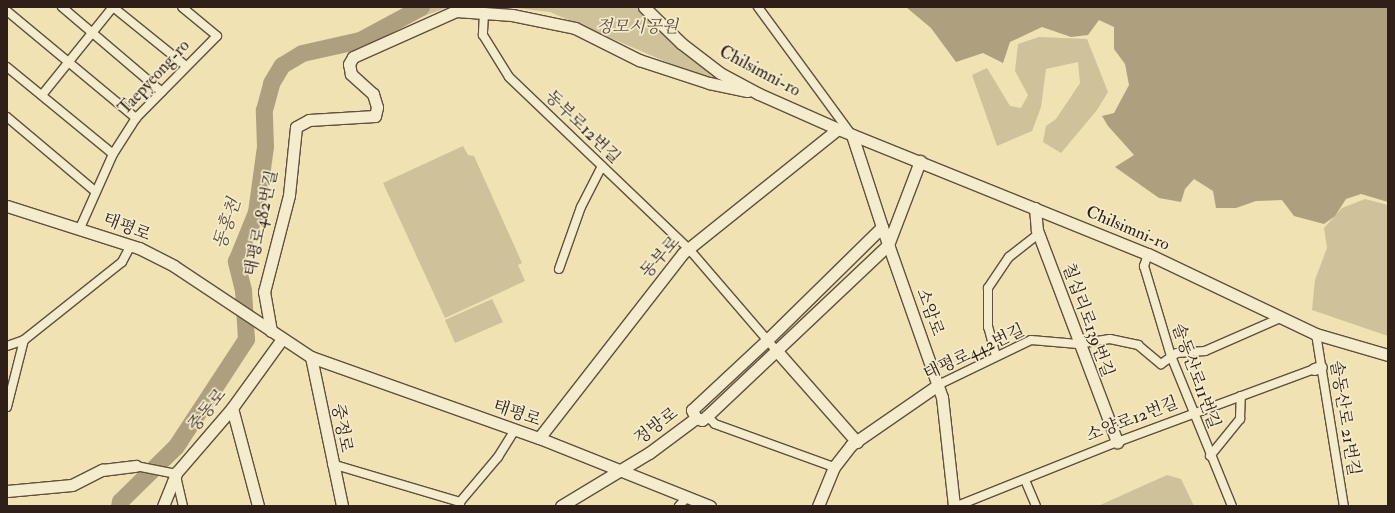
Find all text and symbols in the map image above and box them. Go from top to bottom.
park label: 정모시공원 [596,17,678,37]
street label: Taepyeong-ro [114,35,194,119]
street label: Chilsimni-ro [716,41,804,101]
street label: 동부로12번길 [541,86,625,168]
street label: 태평로482번길 [240,168,282,278]
water label: 동홍천 [210,196,246,252]
street label: Chilsimni-ro [1083,201,1173,255]
street label: 태평로 [100,209,154,245]
street label: 동부로 [636,232,684,282]
street label: 칠십리로139번길 [1058,260,1118,380]
street label: 소암로 [912,285,948,339]
street label: 태평로442번길 [920,320,1028,384]
street label: 솔동산로11번길 [1167,321,1225,431]
street label: 솔동산로 21번길 [1326,359,1364,477]
street label: 중동로 [184,384,230,436]
street label: 소양로12번길 [1083,392,1181,446]
street label: 태평로 [490,395,544,431]
street label: 중정로 [327,402,357,454]
street label: 정방로 [630,403,682,449]

